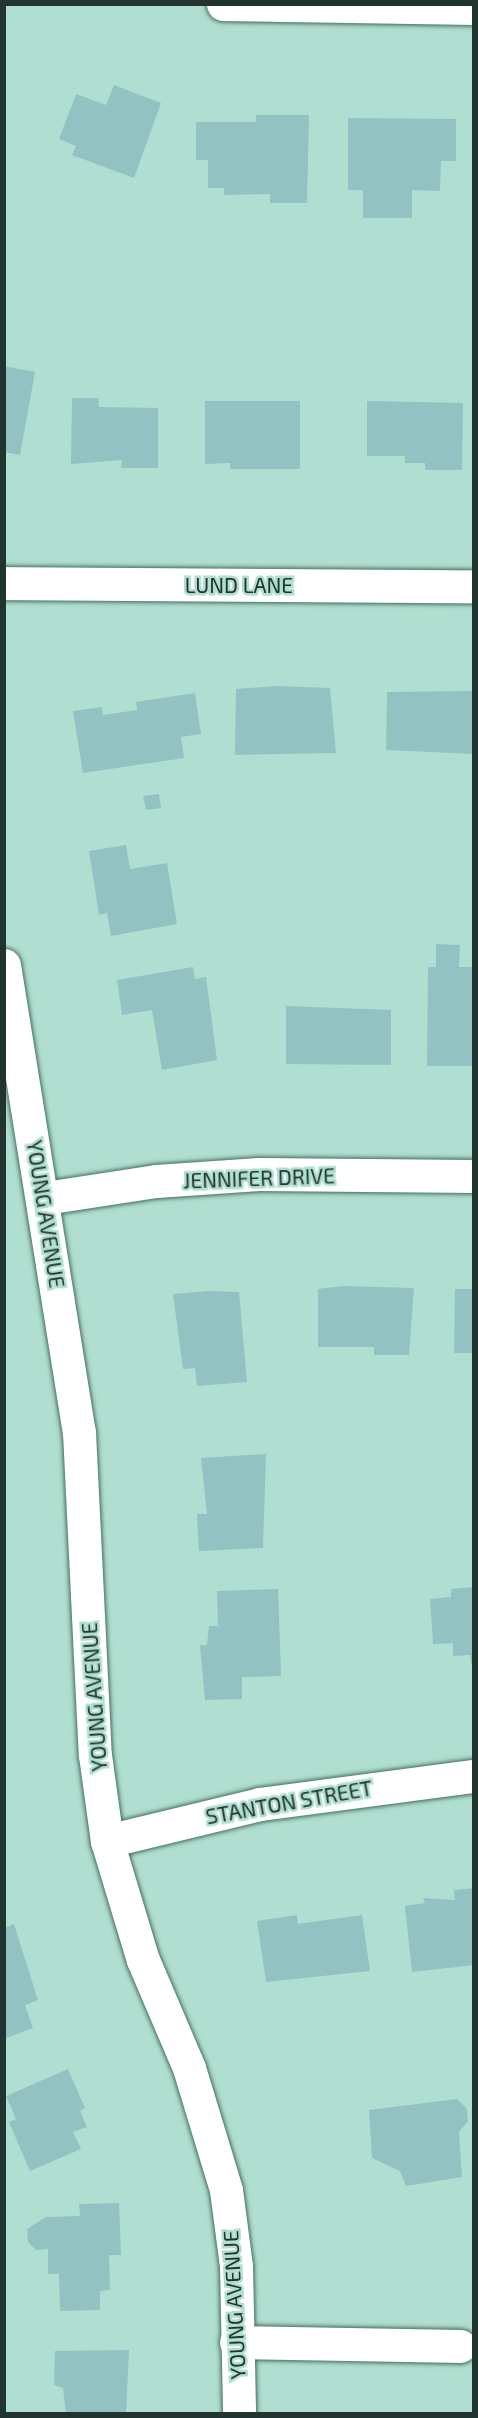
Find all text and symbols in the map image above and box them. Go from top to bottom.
street label: LUND LANE [185,572,293,598]
street label: YOUNG AVENUE [22,1138,70,1290]
street label: JENNIFER DRIVE [183,1163,335,1193]
street label: YOUNG AVENUE [76,1621,112,1773]
street label: STANTON STREET [204,1775,374,1829]
street label: YOUNG AVENUE [217,2230,251,2380]

